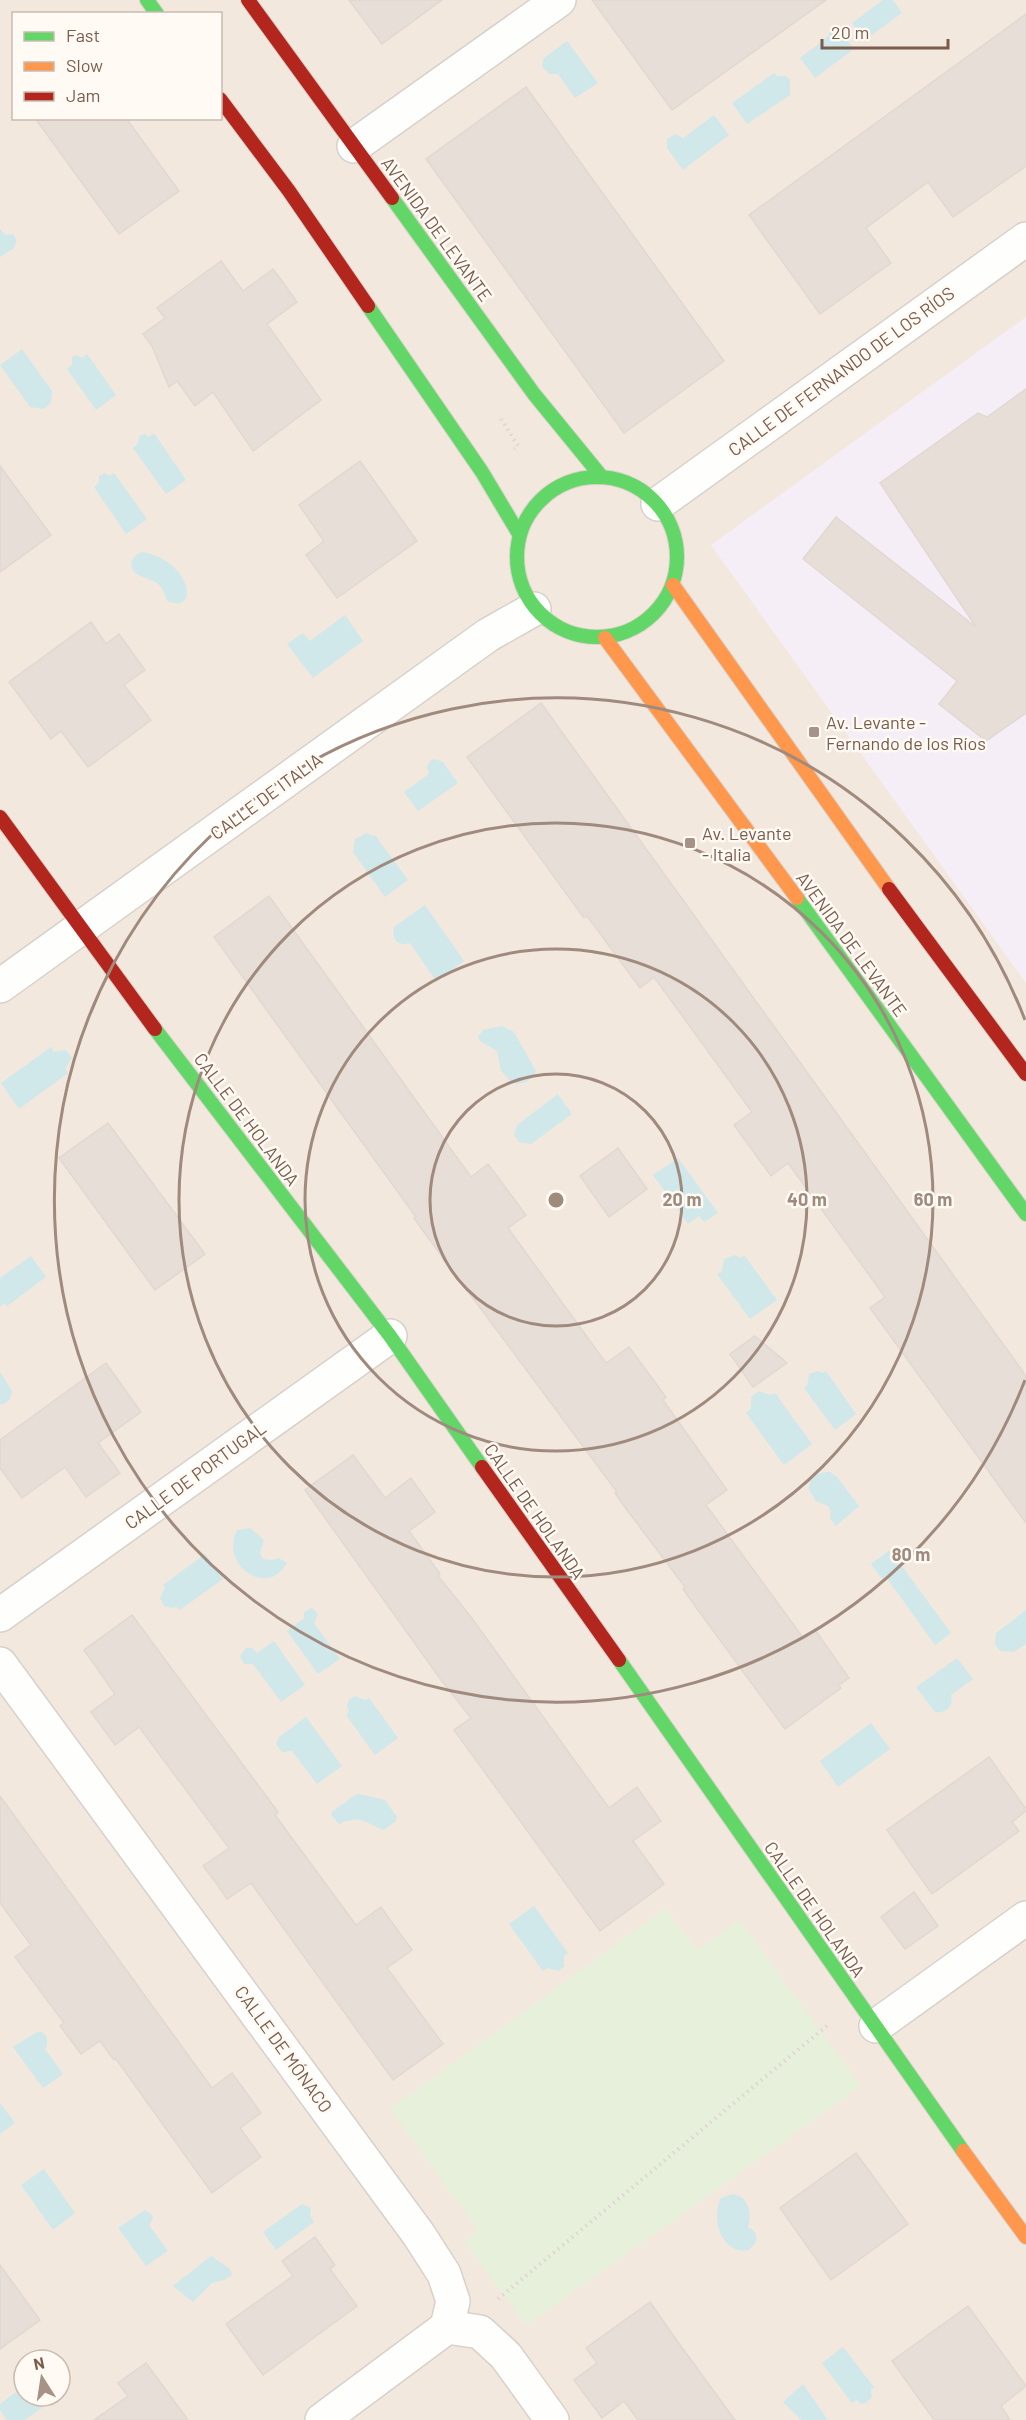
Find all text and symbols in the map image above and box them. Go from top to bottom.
legend [12,12,222,120]
scale bar [822,12,948,50]
text: 20 m [831,21,869,43]
text: Fast [66,24,100,46]
text: Slow [66,54,103,76]
text: Jam [66,84,100,106]
street label: AVENIDA DE LEVANTE [377,152,497,306]
street label: CALLE DE FERNANDO DE LOS RÍOS [724,282,958,460]
place label: Av. Levante - Fernando de los Ríos [826,711,986,754]
marker: Av. Levante - Fernando de los Ríos [807,725,821,739]
street label: CALLE DE ITALIA [206,748,326,844]
place label: Av. Levante - Italia [702,822,792,865]
marker: Av. Levante - Italia [683,836,697,850]
street label: AVENIDA DE LEVANTE [792,867,912,1021]
street label: CALLE DE HOLANDA [190,1048,304,1190]
text: 20 m [663,1188,701,1210]
text: 40 m [787,1188,827,1210]
text: 60 m [914,1188,952,1210]
centre of rings [546,1190,566,1210]
street label: CALLE DE PORTUGAL [120,1416,270,1534]
street label: CALLE DE HOLANDA [480,1439,590,1583]
text: 80 m [892,1543,930,1565]
street label: CALLE DE HOLANDA [760,1837,870,1981]
street label: CALLE DE MÓNACO [231,1981,337,2117]
north arrow [12,2348,72,2408]
text: N [32,2352,46,2373]

